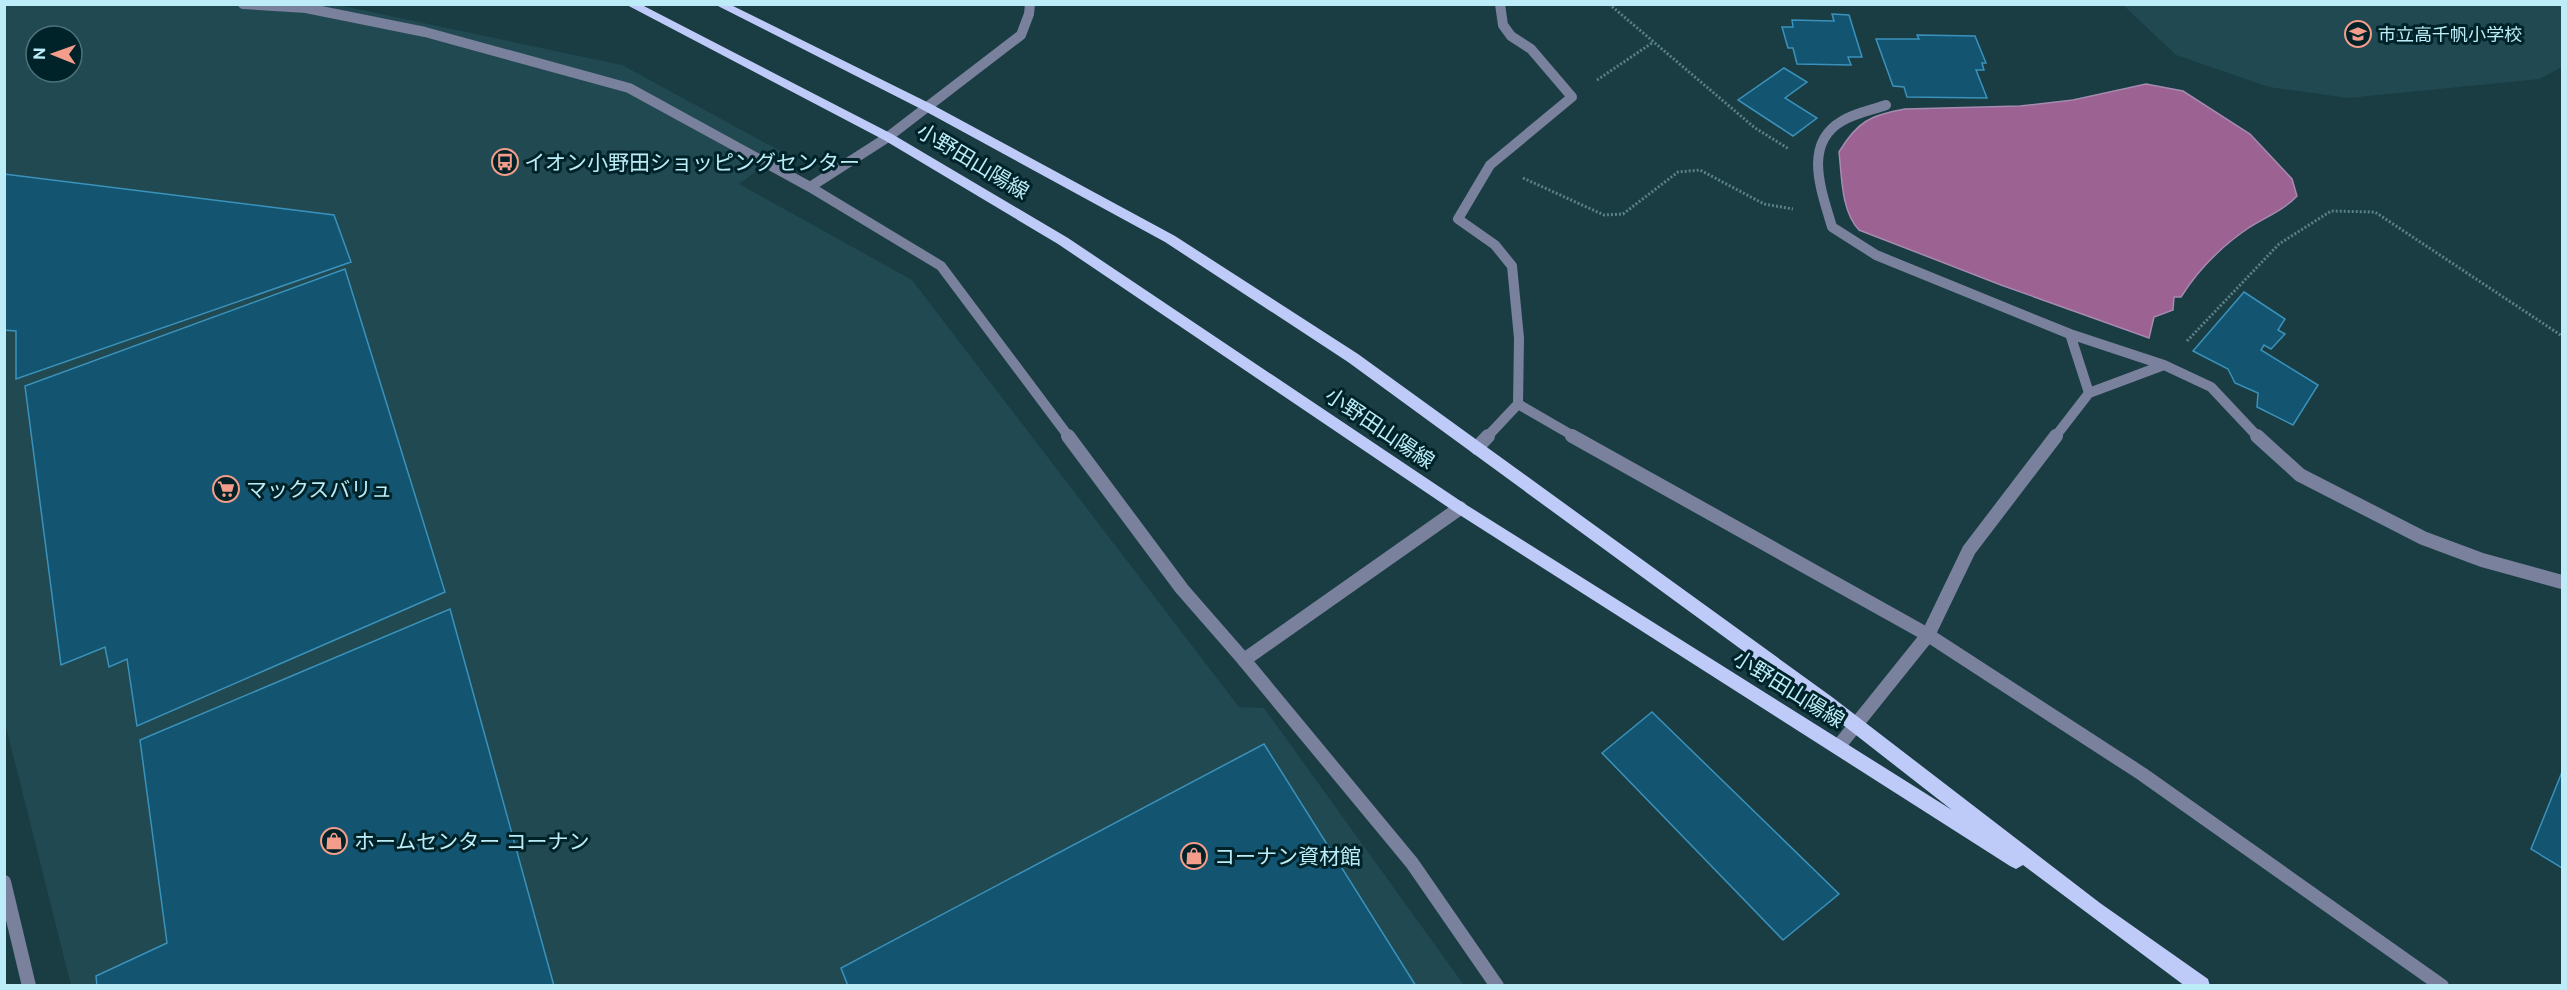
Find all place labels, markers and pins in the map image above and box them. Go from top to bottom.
school or university icon: 市立高千帆小学校 [2343,19,2373,49]
place label: 市立高千帆小学校 [2378,24,2522,45]
bus stop icon: イオン小野田ショッピングセンター [490,147,520,177]
place label: イオン小野田ショッピングセンター [524,150,860,175]
supermarket icon: マックスバリュ [211,474,241,504]
place label: マックスバリュ [246,477,392,502]
shop icon: ホームセンター コーナン [319,826,349,856]
place label: ホームセンター コーナン [354,829,589,854]
shop icon: コーナン資材館 [1179,841,1209,871]
place label: コーナン資材館 [1214,844,1361,869]

